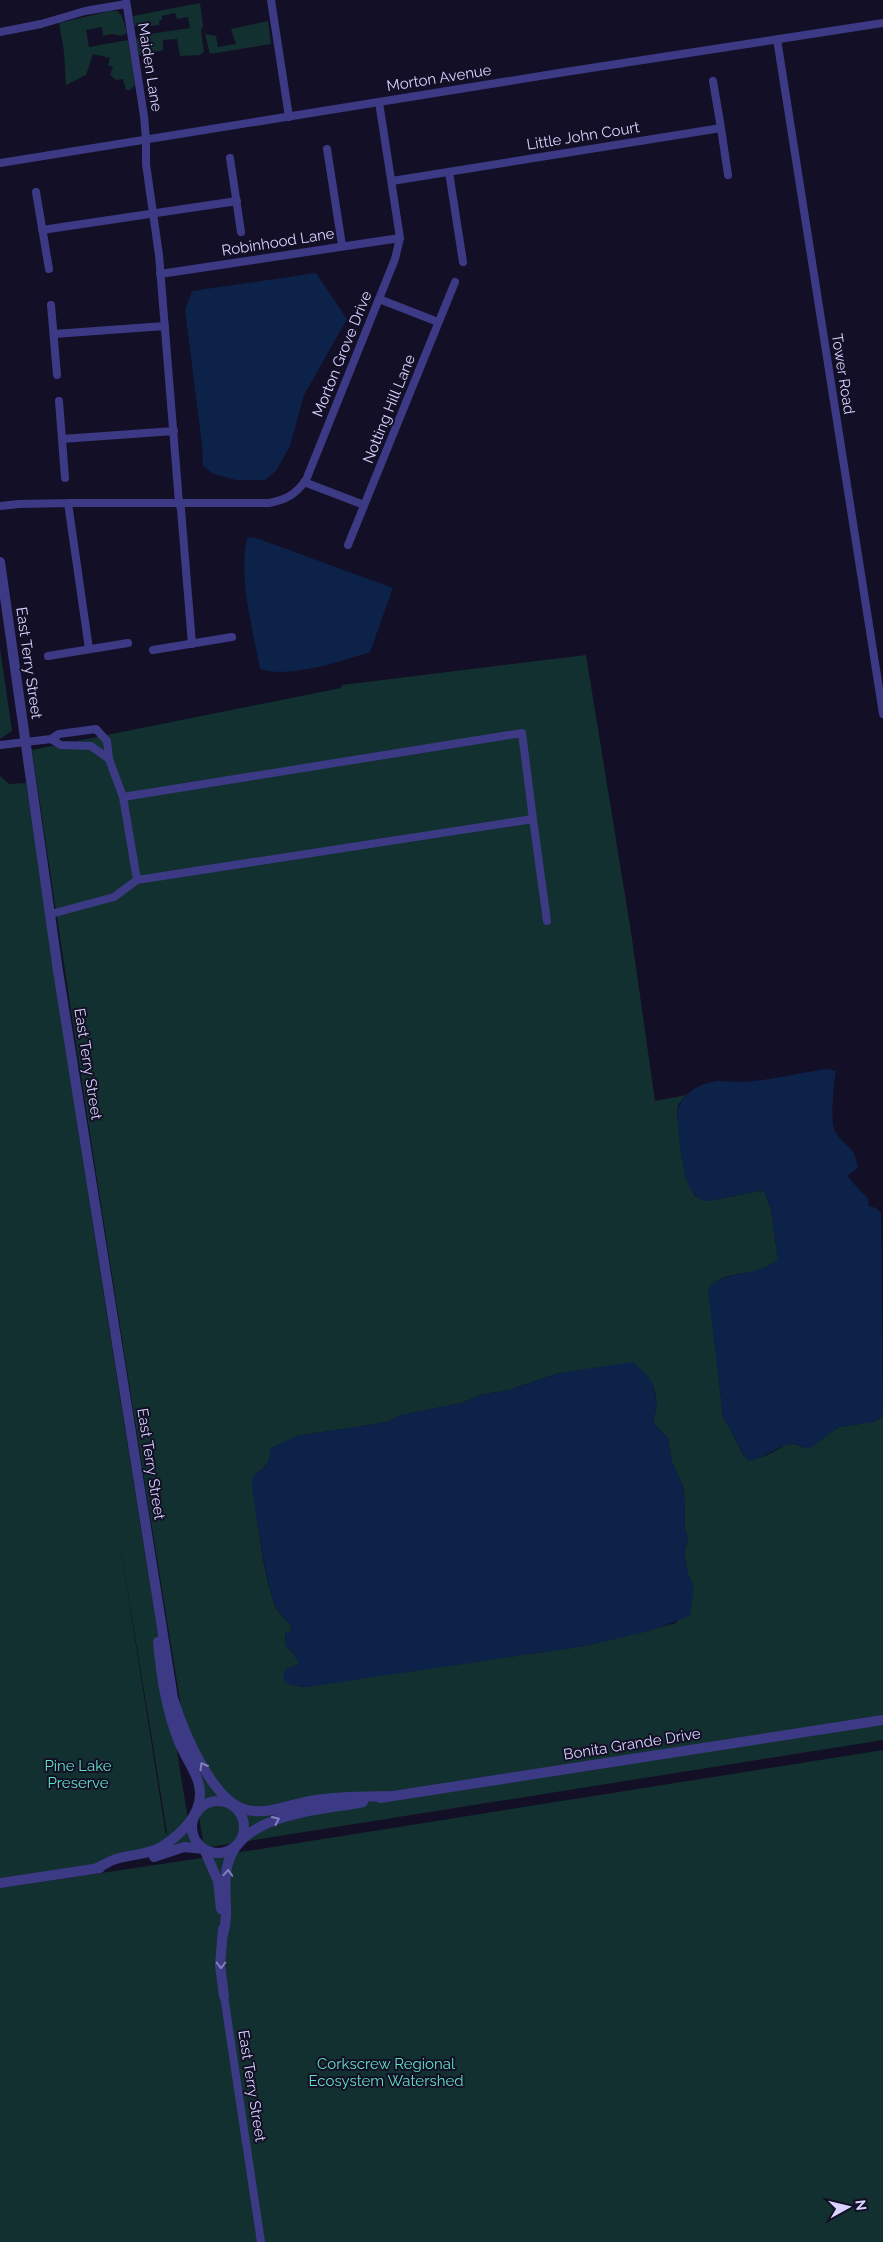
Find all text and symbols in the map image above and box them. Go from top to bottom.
street label: Maiden Lane [134,21,166,113]
street label: Morton Avenue [385,61,493,95]
street label: Little John Court [525,118,641,154]
street label: Robinhood Lane [220,224,336,260]
street label: Morton Grove Drive [309,288,376,420]
street label: Tower Road [828,332,858,416]
street label: Notting Hill Lane [359,352,419,466]
street label: East Terry Street [12,606,46,720]
street label: East Terry Street [70,1007,106,1121]
street label: East Terry Street [133,1407,169,1521]
street label: Bonita Grande Drive [562,1724,702,1764]
park label: Pine Lake Preserve [44,1757,112,1792]
one-way arrow [199,1763,209,1772]
one-way arrow [271,1816,280,1827]
one-way arrow [222,1869,233,1877]
one-way arrow [216,1961,226,1969]
street label: East Terry Street [234,2029,270,2143]
park label: Corkscrew Regional Ecosystem Watershed [308,2055,464,2090]
north arrow [823,2182,873,2232]
text: N [852,2199,870,2212]

